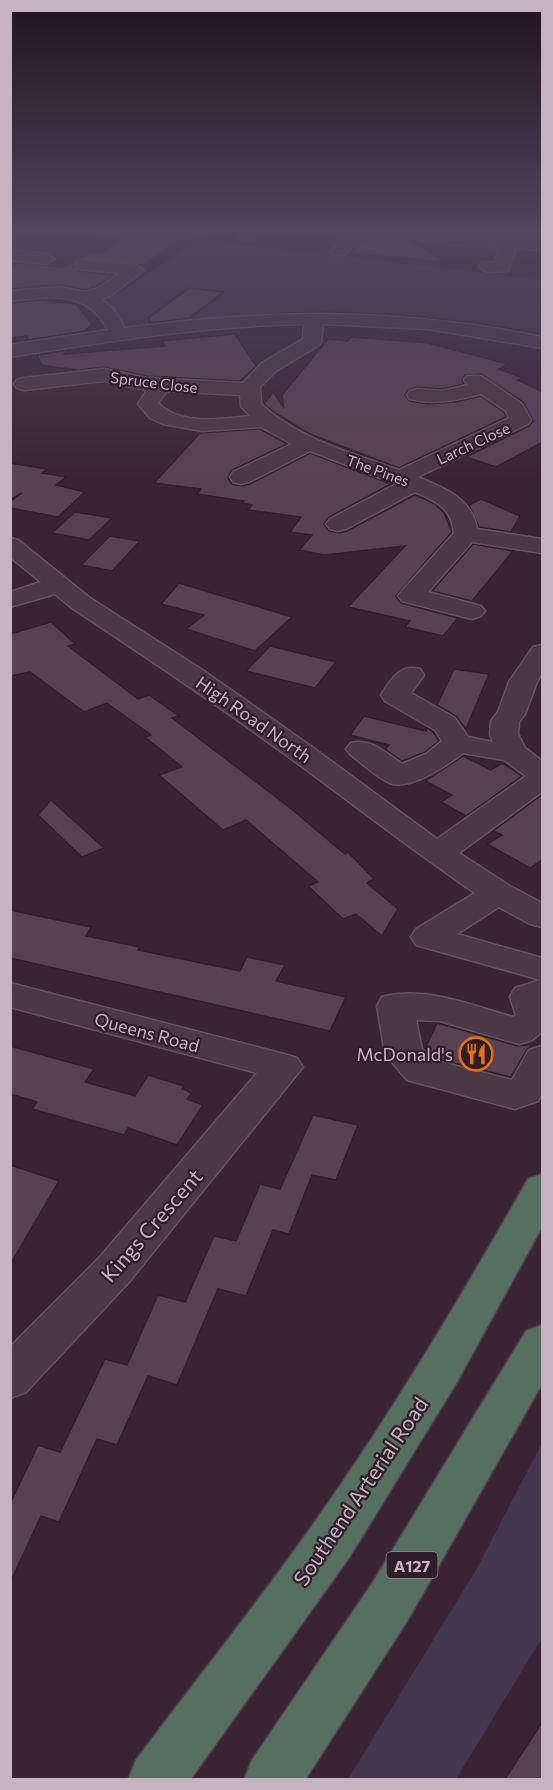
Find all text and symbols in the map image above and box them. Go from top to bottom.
street label: Spruce Close [109,368,199,396]
street label: Larch Close [434,418,513,468]
street label: The Pines [344,450,412,490]
street label: High Road North [192,671,316,767]
street label: Queens Road [92,1007,202,1057]
restaurant icon: McDonald's [458,1036,494,1072]
place label: McDonald's [356,1043,453,1065]
street label: Kings Crescent [95,1163,207,1287]
street label: Southend Arterial Road [288,1392,432,1590]
road number: A127 [386,1552,438,1578]

